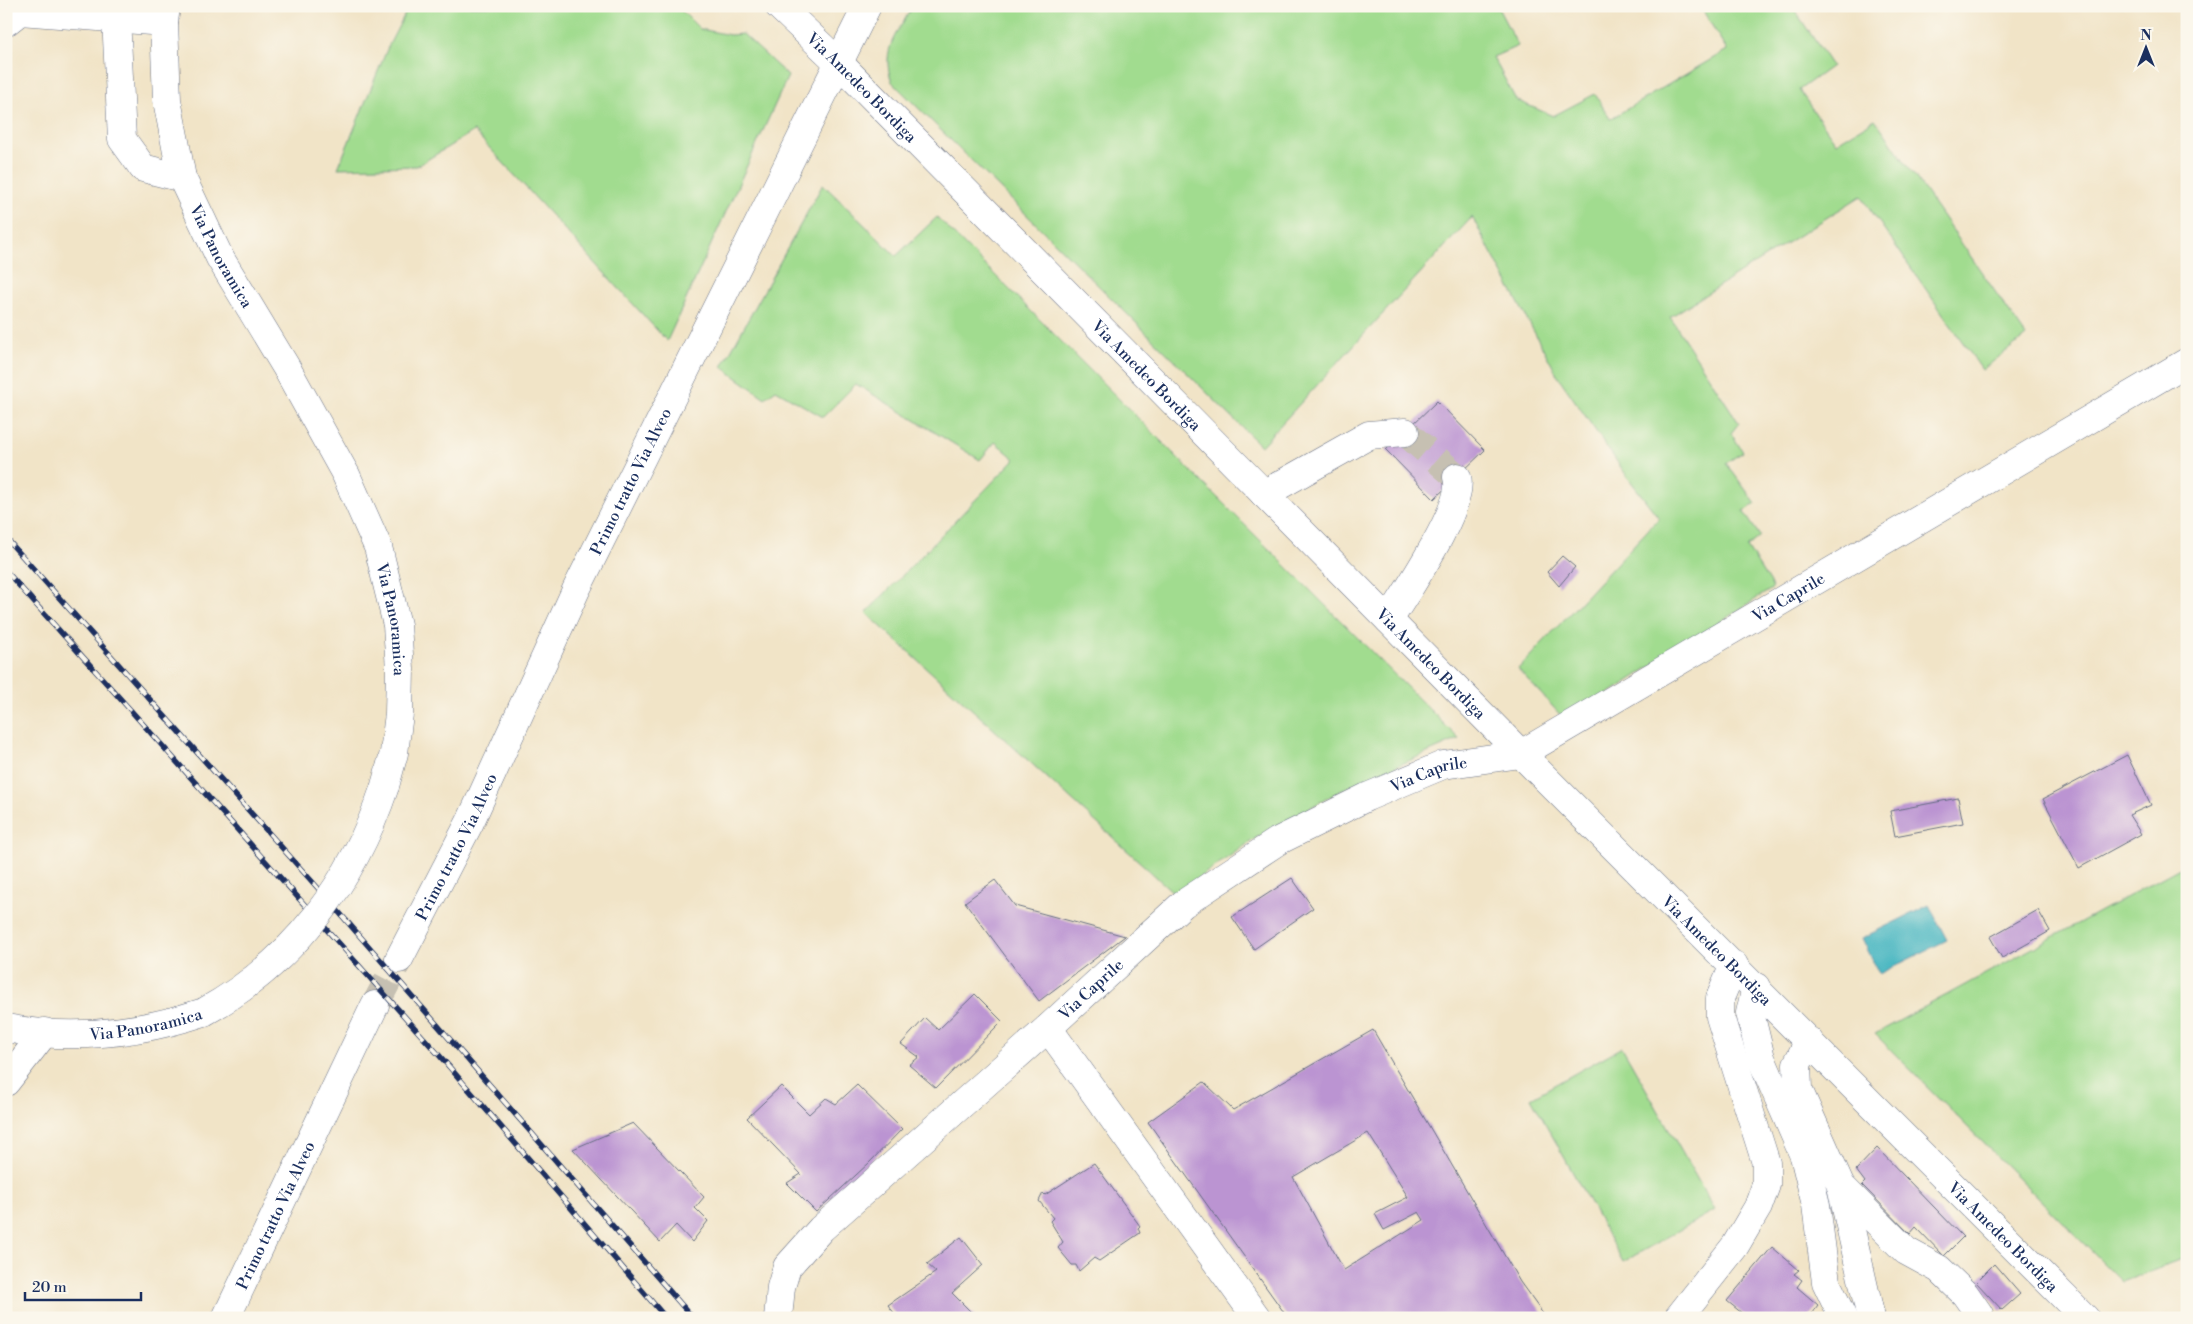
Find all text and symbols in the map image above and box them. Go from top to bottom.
north arrow [2120,22,2170,72]
text: N [2140,27,2152,45]
street label: Via Amedeo Bordiga [801,28,921,148]
street label: Via Panoramica [185,200,257,312]
street label: Via Amedeo Bordiga [1086,315,1206,436]
street label: Primo tratto Via Alveo [586,405,676,558]
street label: Via Panoramica [371,560,409,677]
street label: Via Caprile [1748,568,1829,627]
street label: Via Amedeo Bordiga [1371,604,1490,724]
street label: Via Caprile [1386,753,1469,798]
street label: Primo tratto Via Alveo [412,770,502,924]
street label: Via Amedeo Bordiga [1656,891,1776,1011]
street label: Via Caprile [1054,955,1128,1025]
street label: Via Panoramica [88,1004,206,1045]
street label: Primo tratto Via Alveo [232,1138,320,1293]
street label: Via Amedeo Bordiga [1943,1177,2063,1297]
scale bar [25,1269,141,1301]
text: 20 m [32,1278,67,1297]

